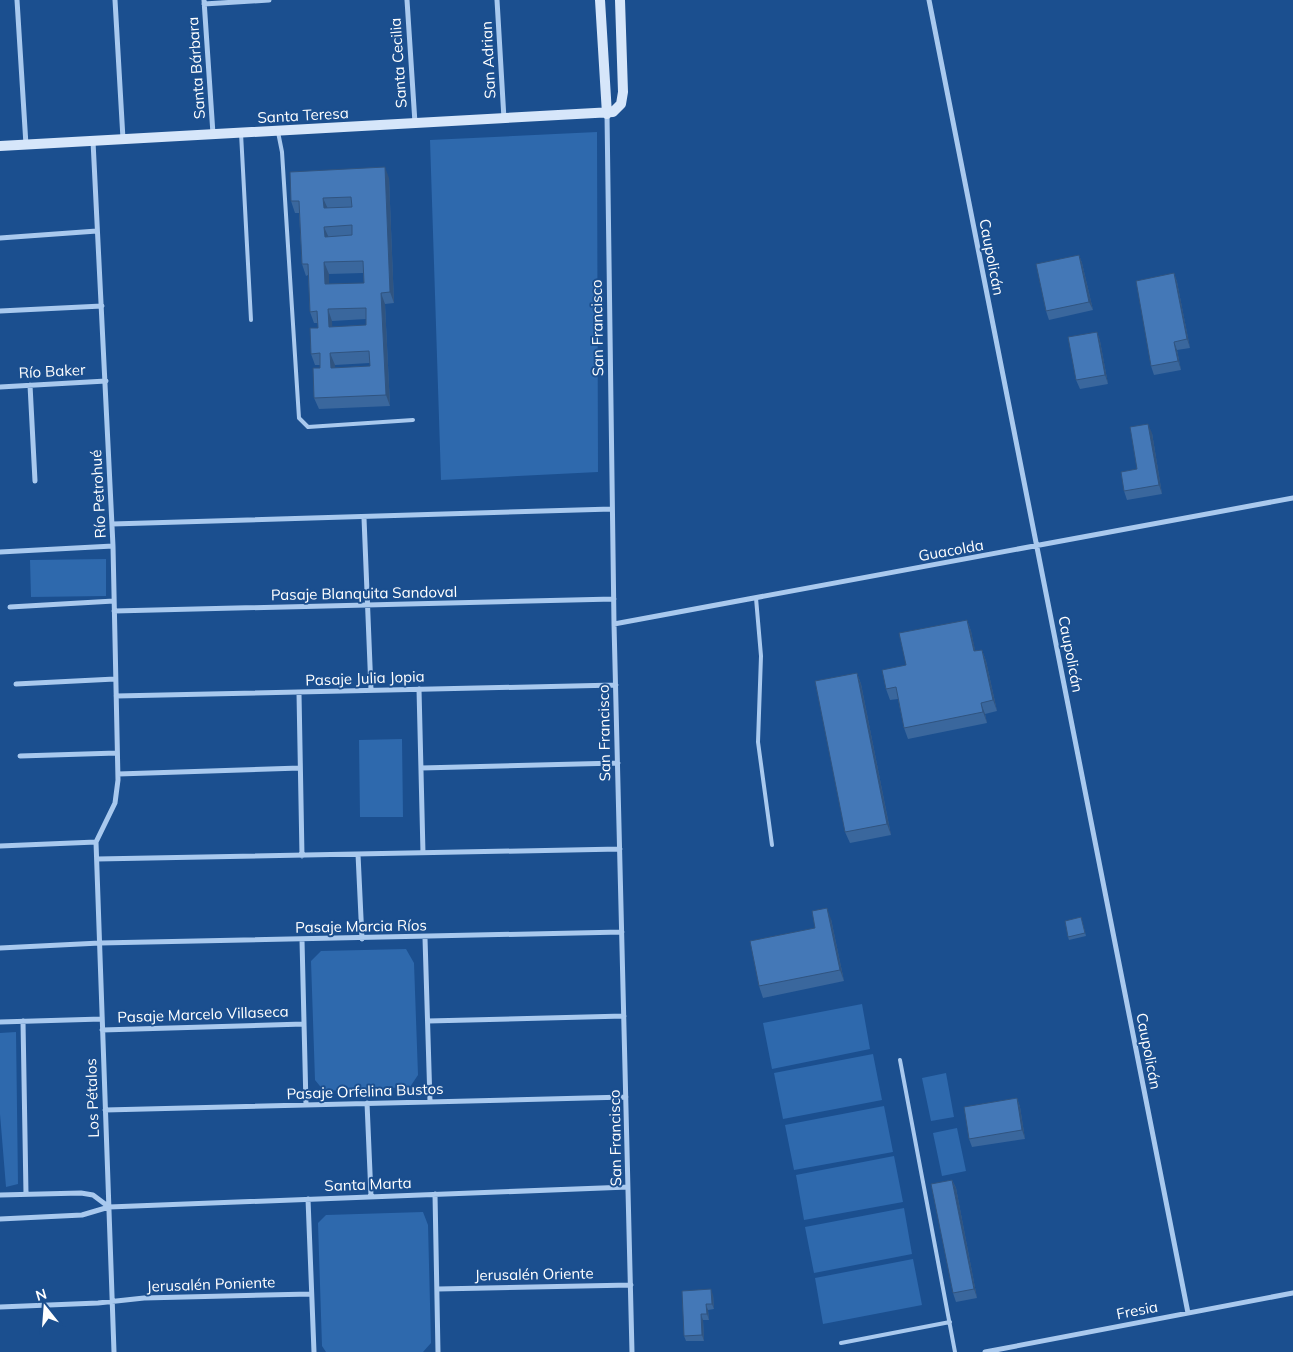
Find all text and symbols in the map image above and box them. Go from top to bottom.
street label: Santa Bárbara [183,16,209,120]
street label: Santa Cecilia [385,17,411,109]
street label: San Adrian [476,21,500,99]
street label: Santa Teresa [257,103,349,127]
street label: Caupolicán [975,217,1009,297]
street label: San Francisco [587,279,607,377]
street label: Río Baker [18,360,86,382]
street label: Río Petrohué [86,449,110,539]
street label: Guacolda [917,535,985,565]
street label: Pasaje Blanquita Sandoval [271,582,457,604]
street label: Caupolicán [1054,614,1088,694]
street label: Pasaje Julia Jopia [305,666,425,690]
street label: San Francisco [594,684,614,782]
street label: Pasaje Marcia Ríos [295,915,427,937]
street label: Pasaje Marcelo Villaseca [117,1002,289,1026]
street label: Caupolicán [1132,1011,1166,1091]
street label: Los Pétalos [81,1058,103,1138]
street label: Pasaje Orfelina Bustos [286,1079,444,1103]
street label: San Francisco [605,1089,625,1187]
street label: Santa Marta [324,1173,412,1195]
street label: Jerusalén Oriente [474,1263,594,1285]
street label: Jerusalén Poniente [146,1272,276,1296]
north arrow [20,1282,70,1332]
text: N [34,1284,49,1305]
street label: Fresia [1115,1297,1159,1323]

